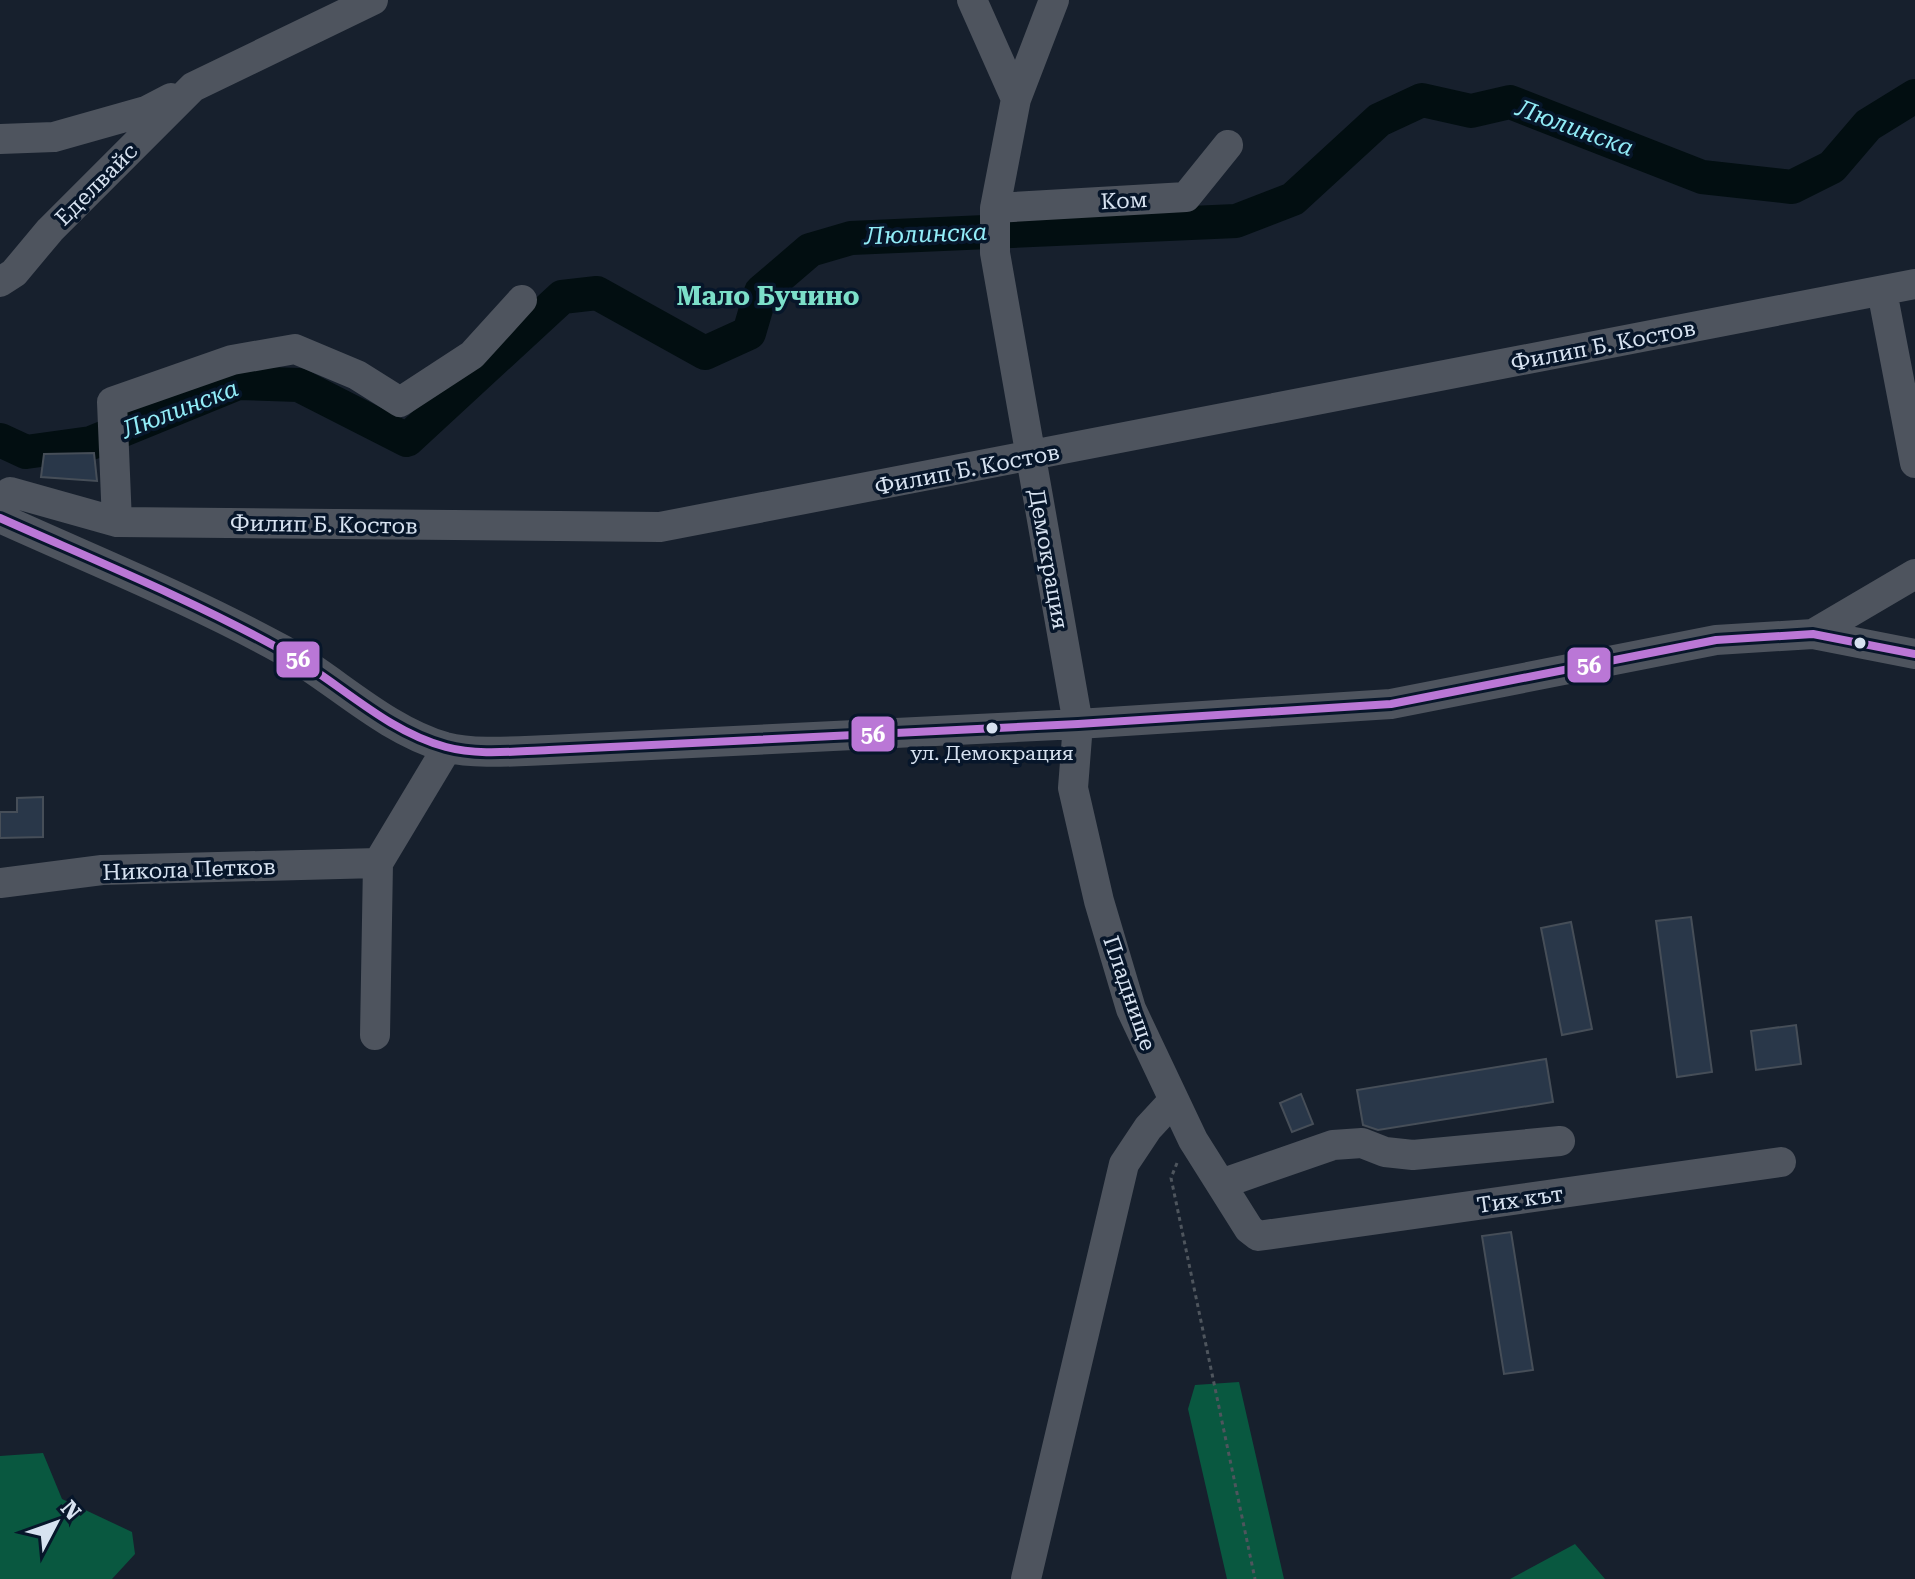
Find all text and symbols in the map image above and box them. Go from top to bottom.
water label: Люлинска [1511,93,1637,162]
street label: Еделвайс [50,138,143,231]
street label: Ком [1100,187,1148,214]
water label: Люлинска [862,218,988,250]
district label: Мало Бучино [676,281,860,311]
street label: Филип Б. Костов [1509,315,1698,376]
water label: Люлинска [116,374,242,445]
street label: Филип Б. Костов [873,439,1062,500]
street label: Демокрация [1024,487,1073,631]
street label: Филип Б. Костов [230,510,418,539]
unlabelled marker [1852,635,1868,651]
line badge: 56 [275,640,321,679]
line badge: 56 [1566,646,1612,684]
text: 56 [286,647,310,672]
text: 56 [1577,653,1601,678]
line badge: 56 [850,715,896,753]
marker: ул. Демокрация [984,720,1000,736]
text: 56 [861,722,885,747]
place label: ул. Демокрация [910,741,1074,765]
street label: Никола Петков [102,854,276,885]
street label: Пладнище [1098,933,1161,1054]
street label: Тих кът [1475,1181,1565,1218]
north arrow [16,1483,96,1563]
text: N [56,1496,86,1525]

